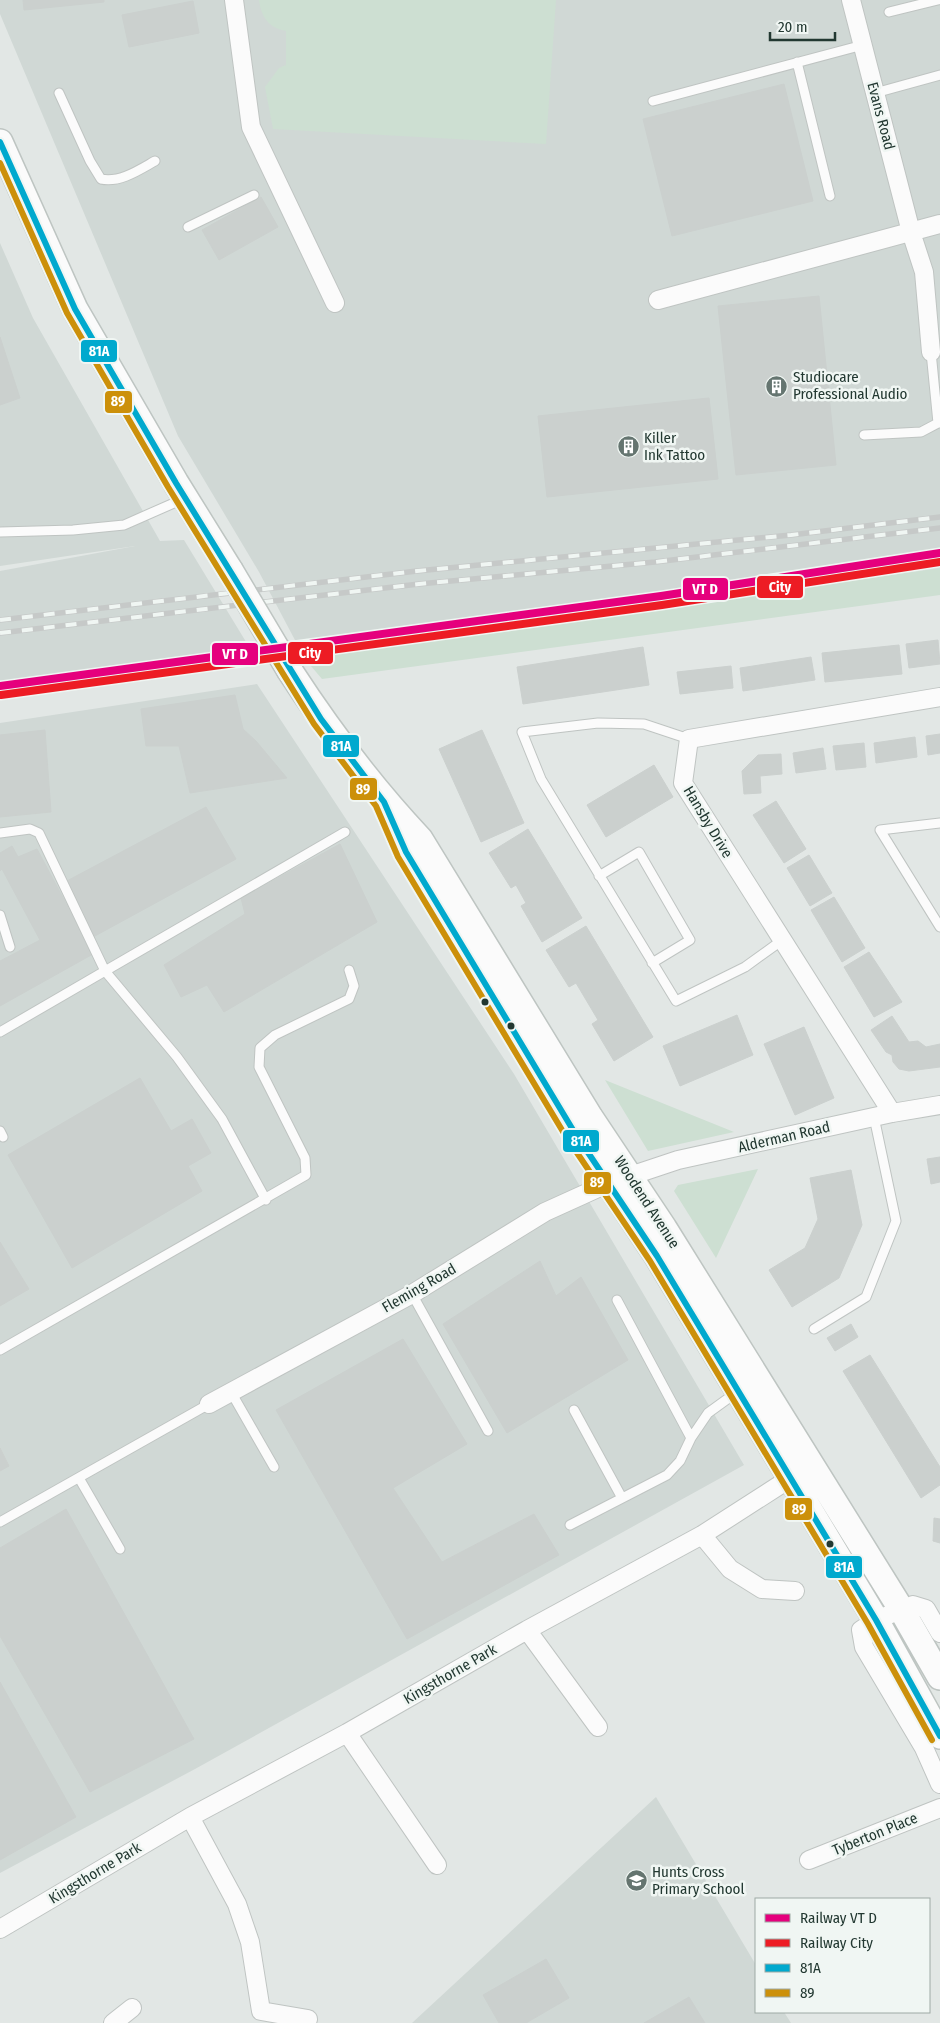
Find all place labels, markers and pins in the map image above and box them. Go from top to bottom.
place label: Studiocare Professional Audio [793,368,908,403]
building icon: Studiocare Professional Audio [765,374,789,398]
place label: Killer Ink Tattoo [644,429,705,464]
building icon: Killer Ink Tattoo [616,435,640,459]
unlabelled marker [480,997,490,1007]
unlabelled marker [506,1021,516,1031]
unlabelled marker [825,1539,835,1549]
place label: Hunts Cross Primary School [652,1863,744,1898]
school or university icon: Hunts Cross Primary School [624,1869,648,1893]

